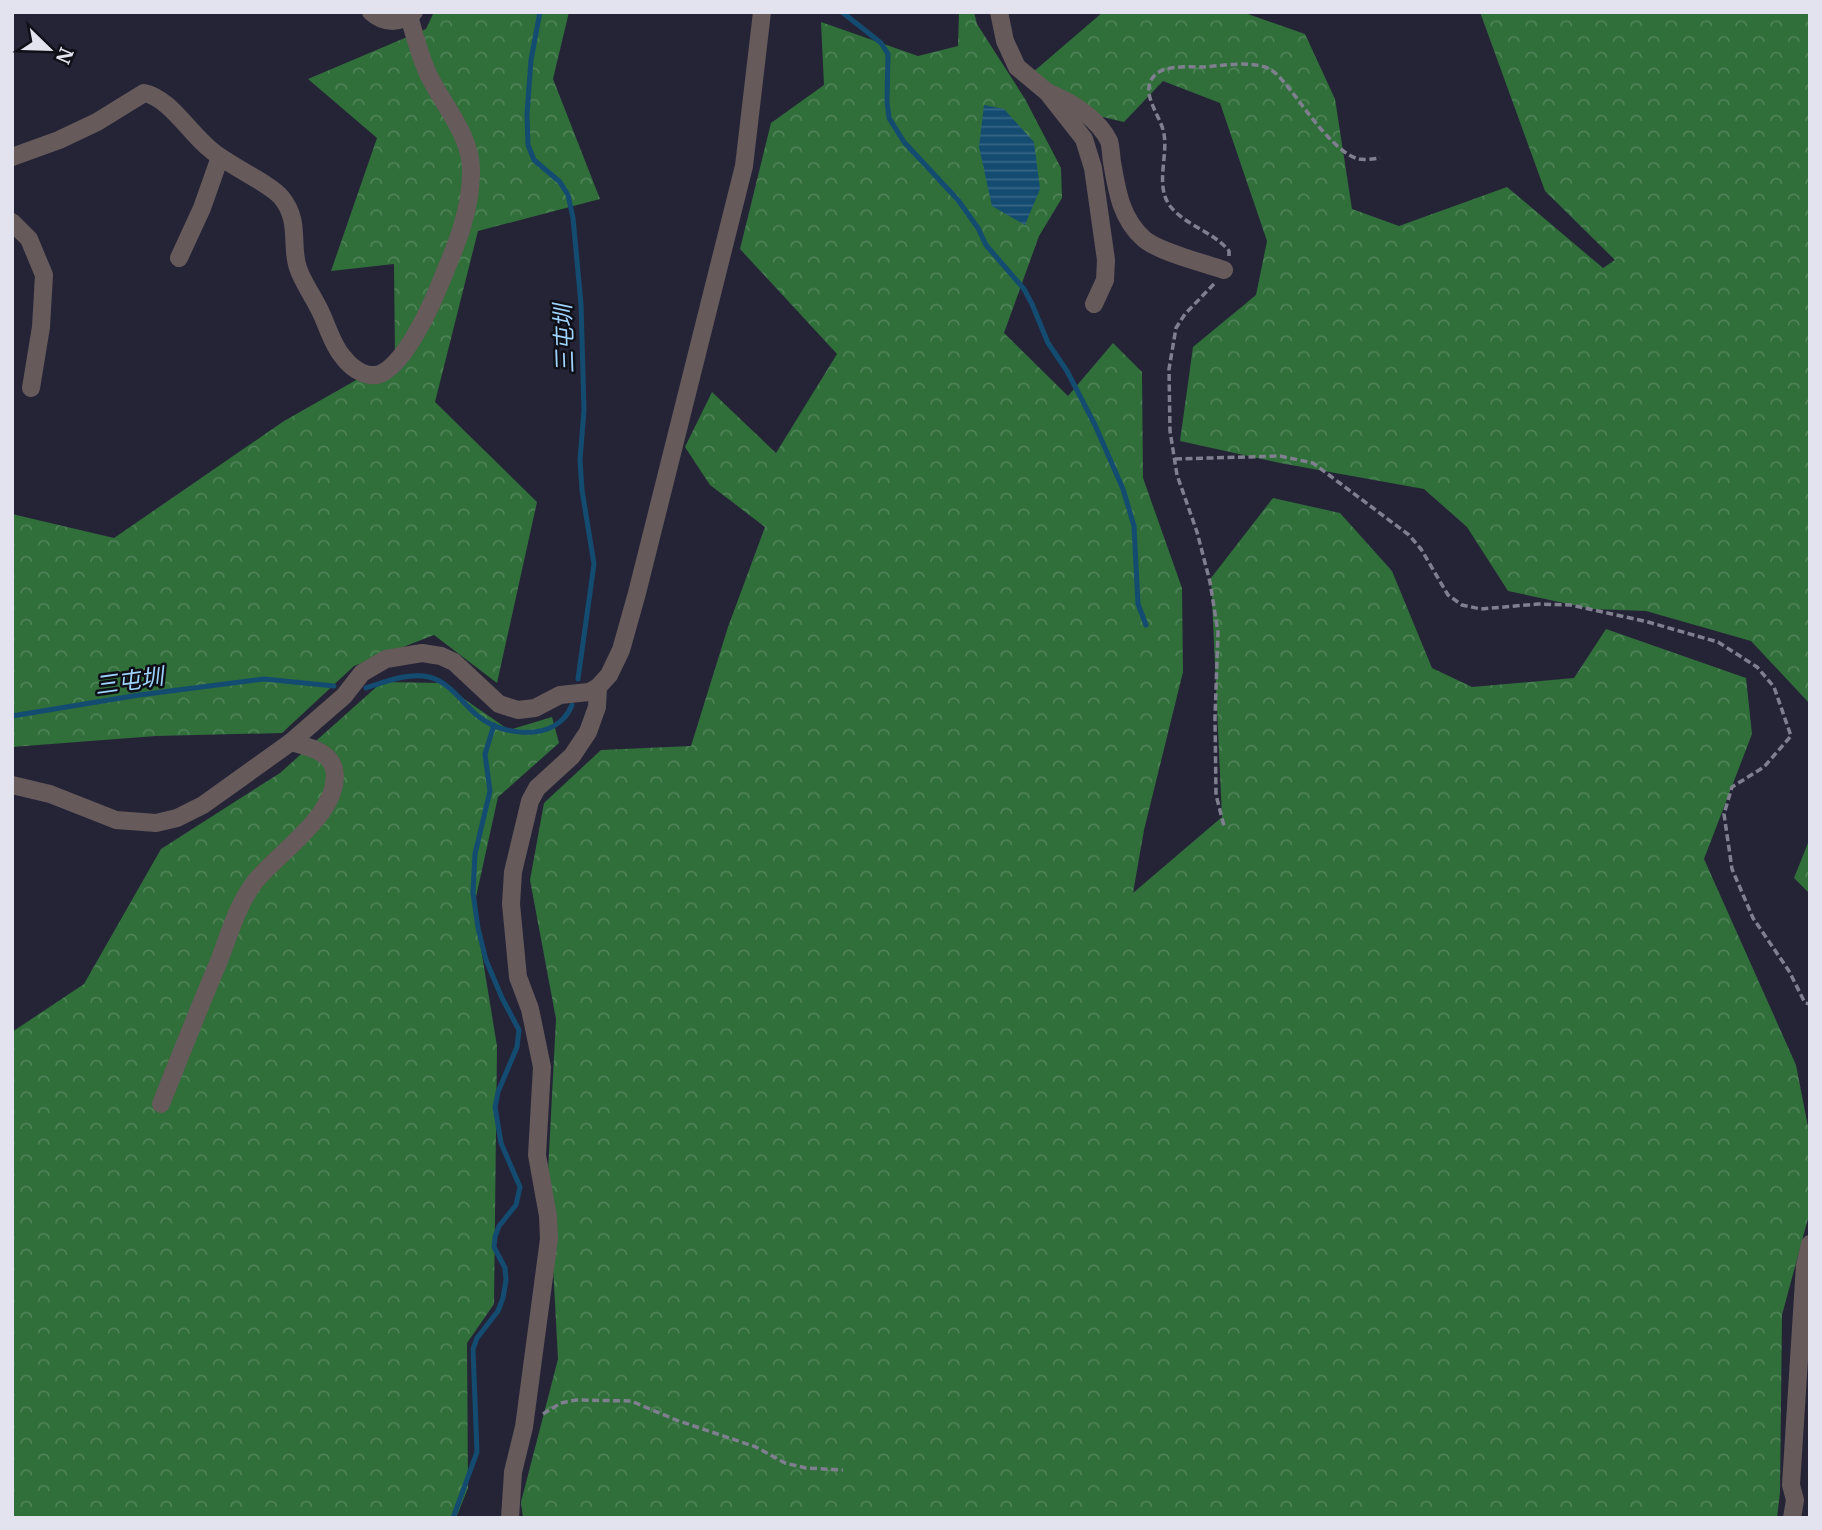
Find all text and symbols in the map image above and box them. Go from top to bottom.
north arrow [14,14,84,84]
text: N [51,44,79,67]
water label: 三屯圳 [548,301,579,374]
water label: 三屯圳 [93,661,168,700]

